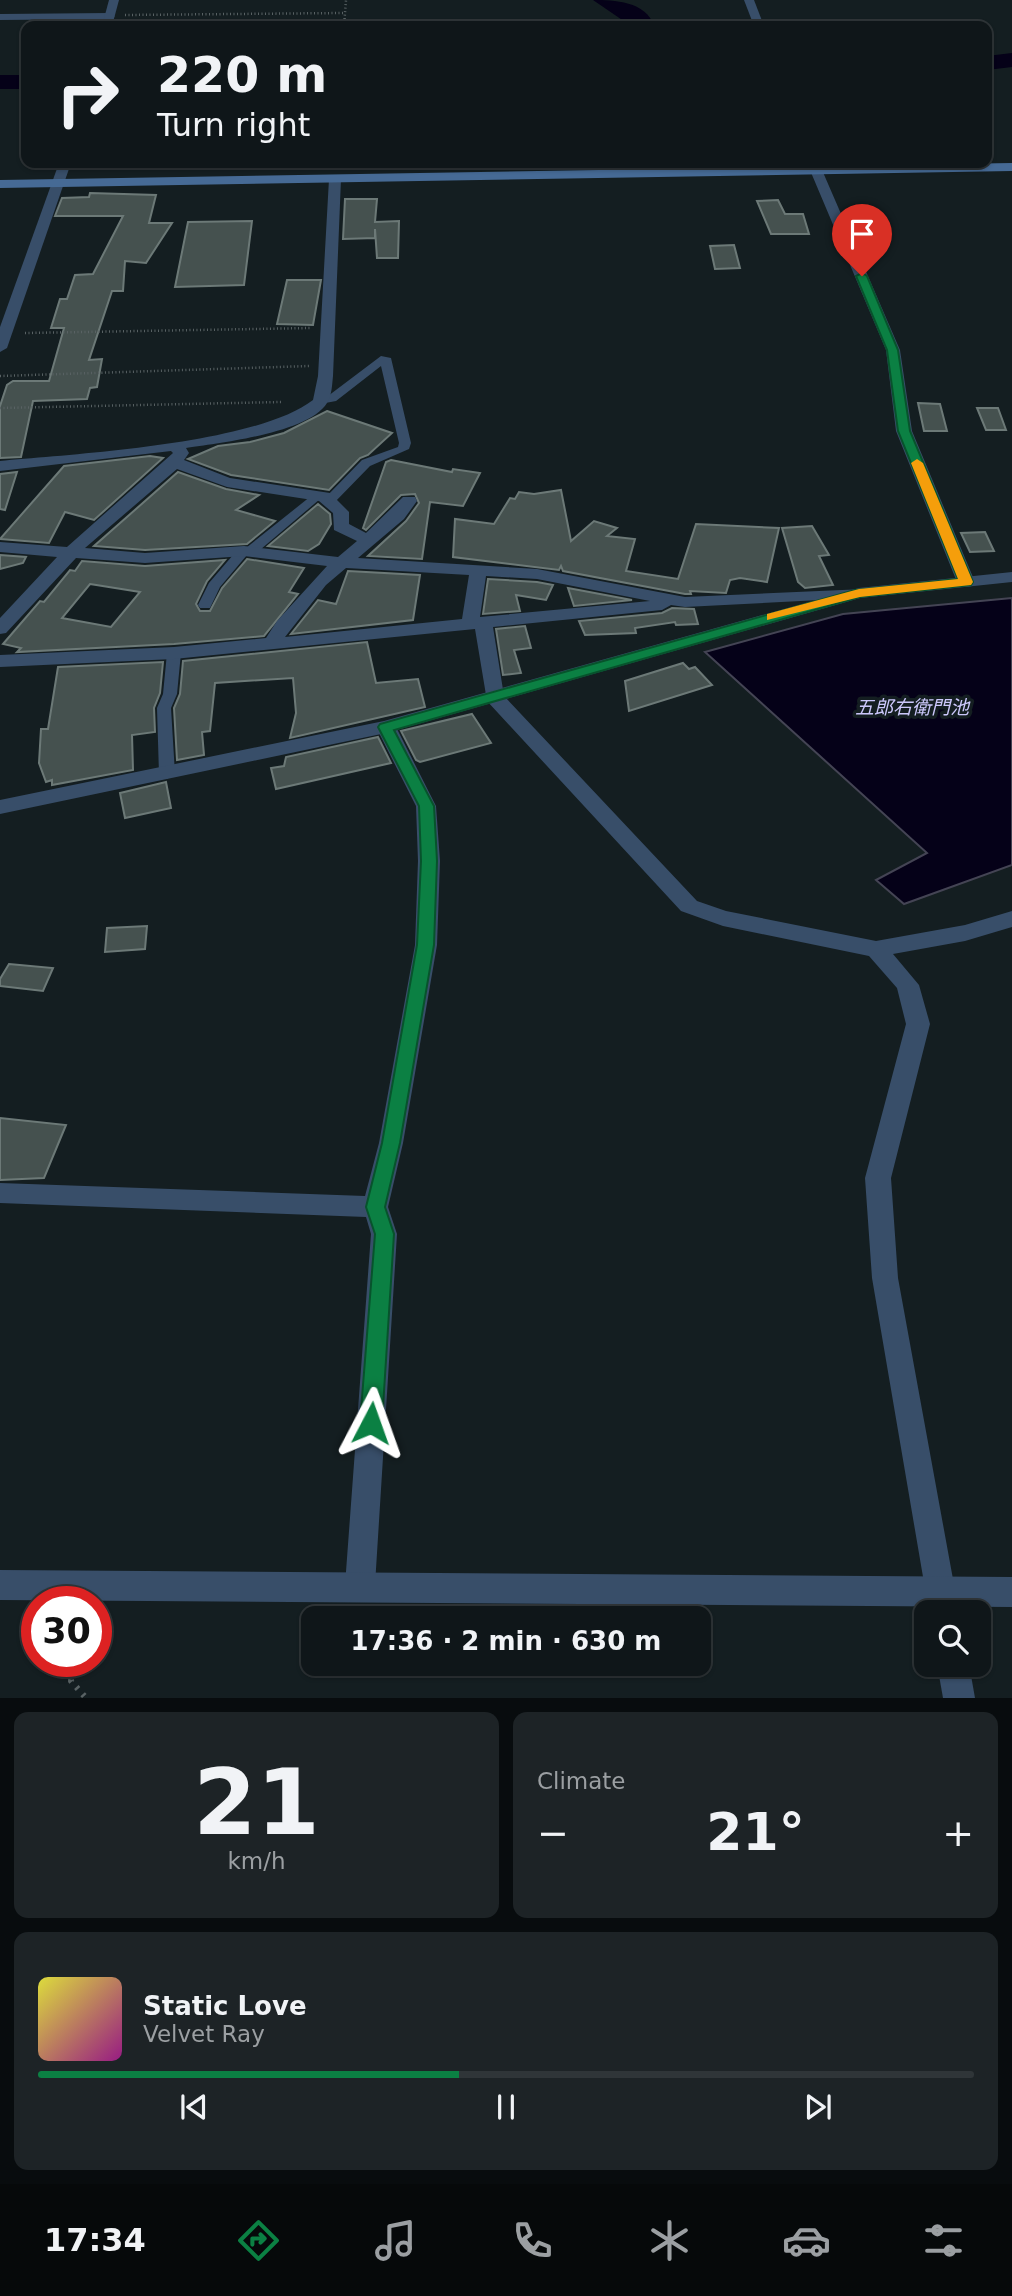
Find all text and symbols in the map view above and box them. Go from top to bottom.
text: 220 m [157,47,327,104]
icon: right [42,49,133,140]
text: Turn right [157,106,310,144]
pin [832,204,892,276]
icon: arrive [843,215,881,253]
water label: 五郎右衛門池 [855,696,971,718]
position arrow [334,1386,408,1460]
speed limit sign: 30 [21,1586,112,1677]
map controls [914,1600,991,1677]
button: search [914,1600,991,1677]
text: 17:36 · 2 min · 630 m [351,1626,661,1656]
text: 21 [193,1750,320,1855]
text: Climate [537,1768,626,1794]
text: 21° [706,1802,805,1862]
text: − [537,1811,569,1855]
text: + [942,1811,974,1855]
text: km/h [227,1848,286,1874]
text: Static Love [143,1991,307,2021]
text: Velvet Ray [143,2021,265,2047]
icon: previous [175,2088,213,2126]
icon: pause [487,2088,525,2126]
icon: next [799,2088,837,2126]
icon: directions [234,2216,283,2265]
icon: music [371,2216,420,2265]
icon: phone [508,2216,557,2265]
icon: climate [645,2216,694,2265]
icon: car [782,2216,831,2265]
icon: filters [919,2216,968,2265]
text: 17:34 [44,2221,146,2259]

